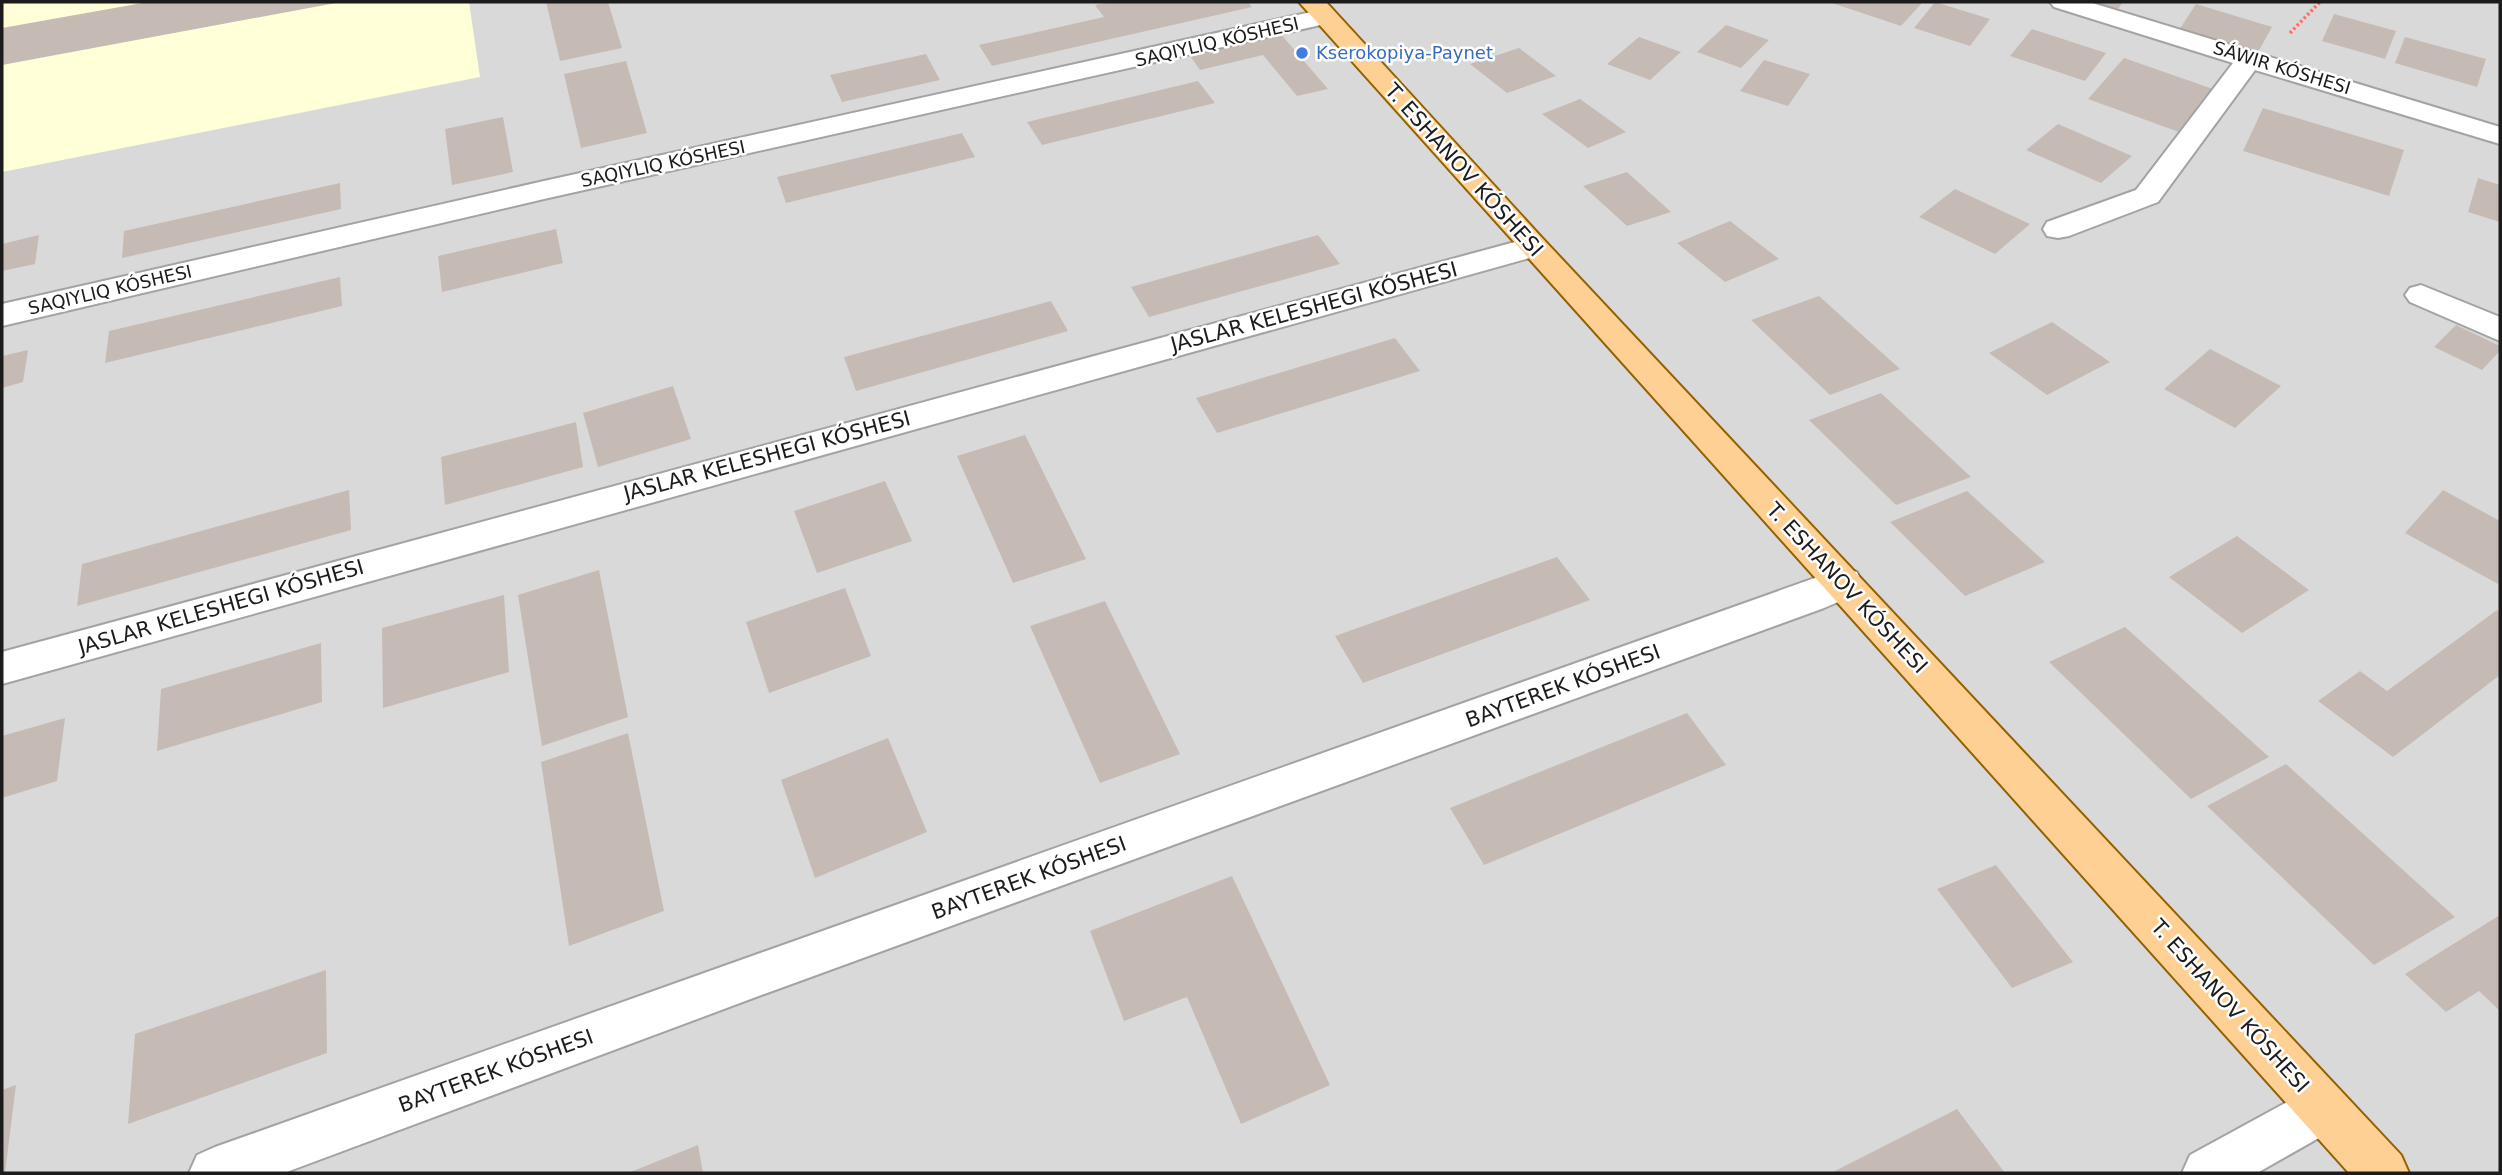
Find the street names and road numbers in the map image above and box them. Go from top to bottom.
street label: SAQIYLIQ KÓSHESI [1133,12,1301,71]
street label: SÁWIR KÓSHESI [2211,37,2353,98]
street label: T. ESHANOV KÓSHESI [1379,77,1549,261]
street label: SAQIYLIQ KÓSHESI [579,136,747,191]
street label: JASLAR KELESHEGI KÓSHESI [1166,256,1460,357]
street label: SAQIYLIQ KÓSHESI [26,260,194,319]
street label: JASLAR KELESHEGI KÓSHESI [619,405,913,506]
street label: T. ESHANOV KÓSHESI [1761,496,1933,678]
street label: JASLAR KELESHEGI KÓSHESI [73,554,367,660]
street label: BAYTEREK KÓSHESI [1462,639,1664,732]
street label: BAYTEREK KÓSHESI [928,831,1130,924]
street label: T. ESHANOV KÓSHESI [2145,913,2315,1097]
street label: BAYTEREK KÓSHESI [395,1024,597,1117]

